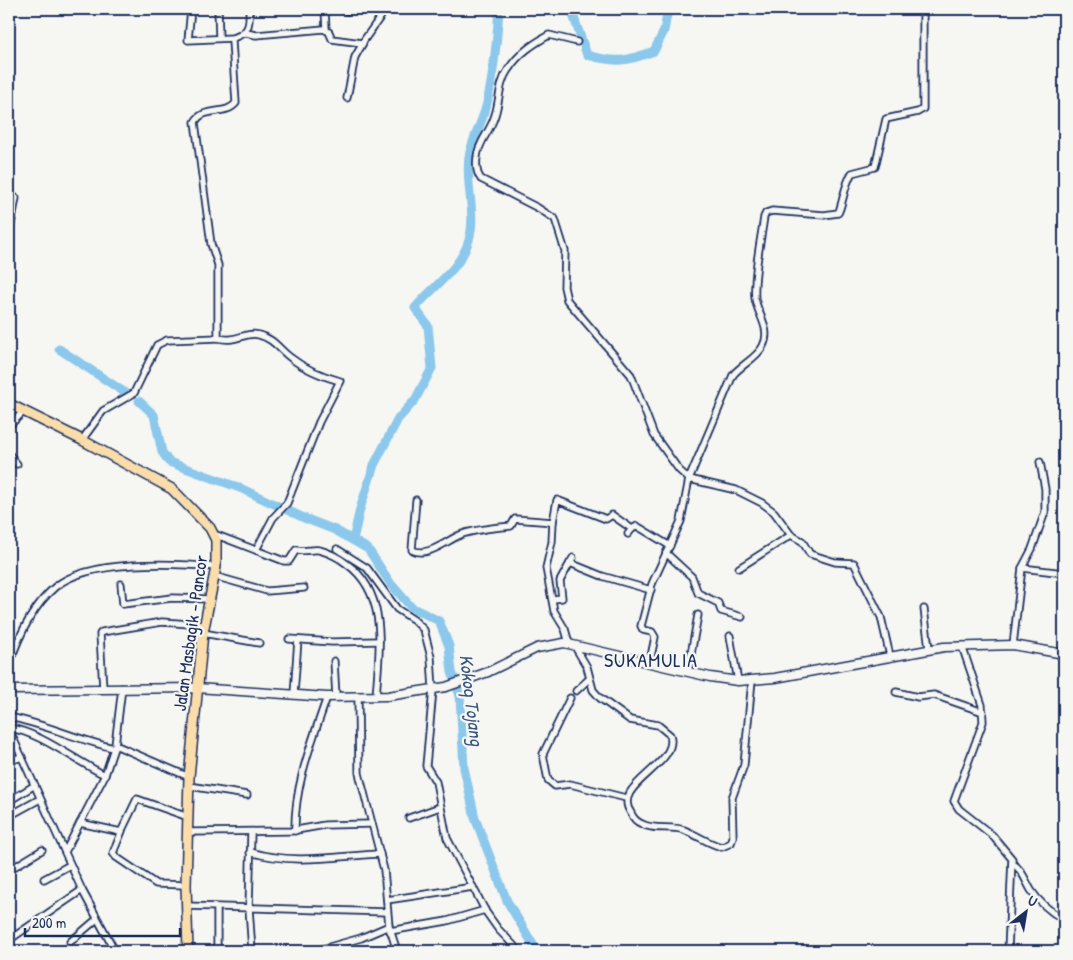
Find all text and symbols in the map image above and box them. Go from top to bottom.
street label: Jalan Masbagik - Pancor [167,553,213,713]
district label: SUKAMULIA [604,646,698,673]
water label: Kokoq Tojang [454,653,491,749]
north arrow [1000,888,1050,938]
text: U [1025,890,1041,911]
scale bar [25,905,180,937]
text: 200 m [32,912,66,933]

